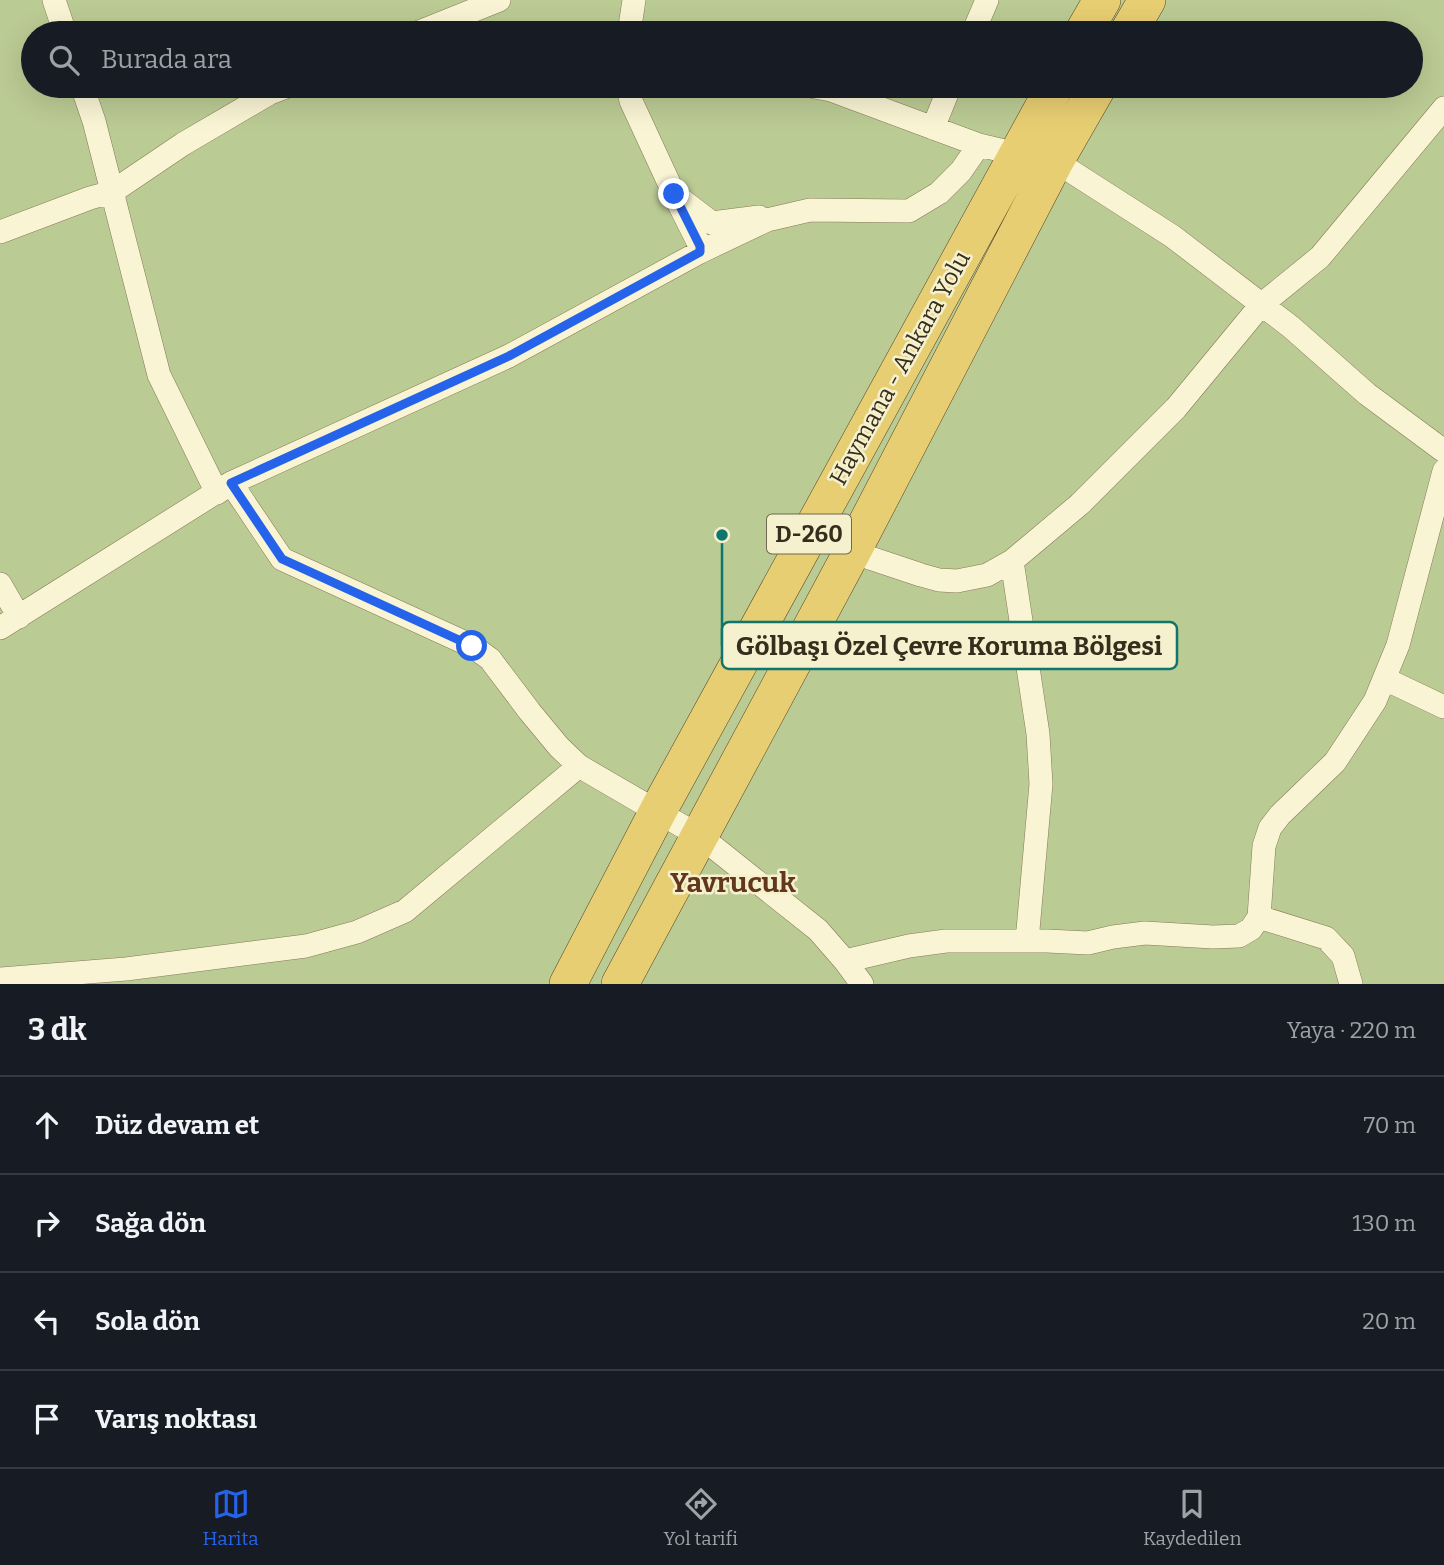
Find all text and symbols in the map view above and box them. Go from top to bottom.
search box [21,21,1423,98]
icon: search [45,41,83,79]
text: Burada ara [101,44,232,75]
route end [658,178,689,209]
street label: Haymana - Ankara Yolu [824,246,976,490]
road number: D-260 [767,514,851,554]
callout: Gölbaşı Özel Çevre Koruma Bölgesi [722,622,1177,669]
route start [456,630,487,661]
text: Gölbaşı Özel Çevre Koruma Bölgesi [736,631,1162,662]
district label: Yavrucuk [670,866,796,899]
text: 3 dk [28,1012,87,1048]
text: Yaya · 220 m [1287,1016,1416,1044]
icon: ahead [28,1106,66,1144]
text: Düz devam et [95,1110,259,1141]
text: 70 m [1364,1111,1416,1139]
icon: right [28,1204,66,1242]
text: Sağa dön [95,1208,206,1239]
text: 130 m [1352,1209,1416,1237]
icon: left [28,1302,66,1340]
text: Sola dön [95,1306,200,1337]
text: 20 m [1362,1307,1416,1335]
icon: arrive [28,1400,66,1438]
text: Varış noktası [95,1404,257,1435]
tab: Harita [203,1485,259,1550]
tab: Yol tarifi [664,1485,738,1550]
tab: Kaydedilen [1143,1485,1242,1550]

